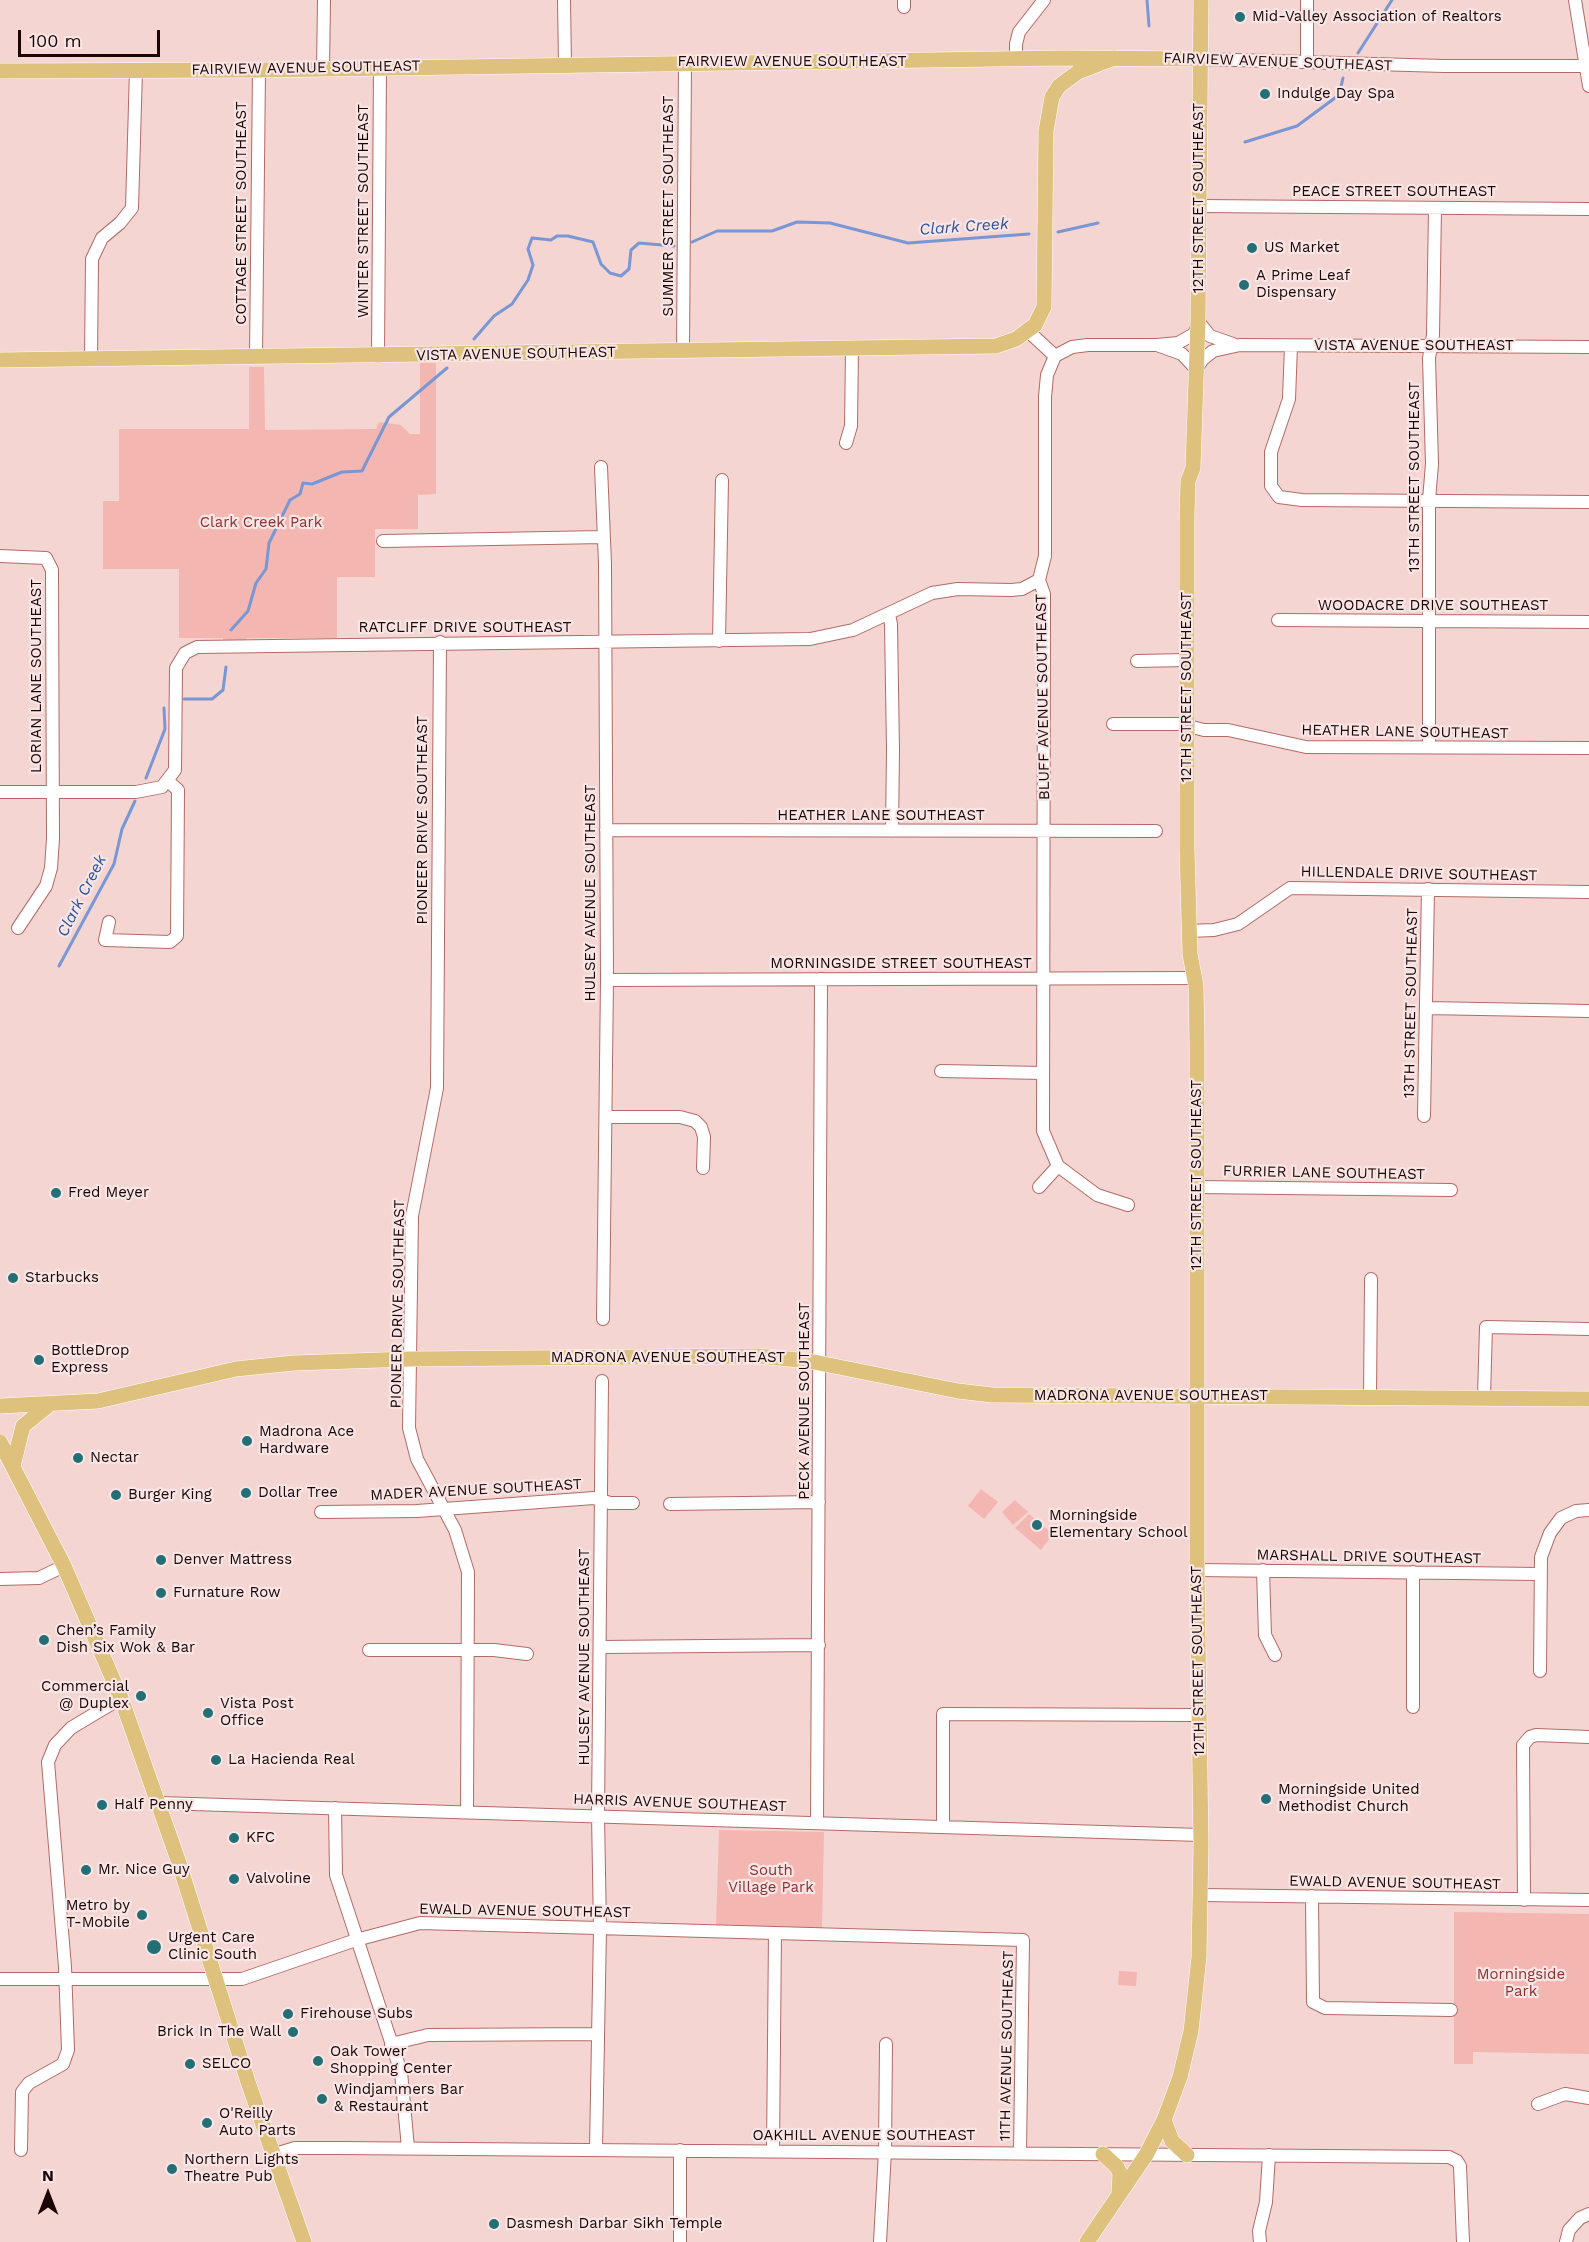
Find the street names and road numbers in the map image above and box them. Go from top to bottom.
street label: FAIRVIEW AVENUE SOUTHEAST [1163,49,1393,75]
street label: FAIRVIEW AVENUE SOUTHEAST [677,53,907,71]
street label: FAIRVIEW AVENUE SOUTHEAST [191,57,421,79]
street label: SUMMER STREET SOUTHEAST [660,95,678,317]
street label: COTTAGE STREET SOUTHEAST [233,101,251,325]
street label: 12TH STREET SOUTHEAST [1190,103,1208,293]
street label: WINTER STREET SOUTHEAST [355,104,373,318]
street label: PEACE STREET SOUTHEAST [1292,183,1496,201]
street label: VISTA AVENUE SOUTHEAST [1314,337,1514,355]
street label: VISTA AVENUE SOUTHEAST [416,343,616,365]
street label: 13TH STREET SOUTHEAST [1406,382,1424,572]
street label: LORIAN LANE SOUTHEAST [28,579,46,773]
street label: 12TH STREET SOUTHEAST [1178,592,1196,782]
street label: BLUFF AVENUE SOUTHEAST [1032,594,1054,800]
street label: WOODACRE DRIVE SOUTHEAST [1318,597,1548,615]
street label: RATCLIFF DRIVE SOUTHEAST [358,619,572,637]
street label: PIONEER DRIVE SOUTHEAST [414,716,432,924]
street label: HEATHER LANE SOUTHEAST [1301,721,1509,743]
street label: HULSEY AVENUE SOUTHEAST [582,784,600,1002]
street label: HEATHER LANE SOUTHEAST [777,807,985,825]
street label: HILLENDALE DRIVE SOUTHEAST [1300,863,1538,885]
street label: 13TH STREET SOUTHEAST [1400,908,1422,1098]
street label: MORNINGSIDE STREET SOUTHEAST [770,955,1032,973]
street label: 12TH STREET SOUTHEAST [1188,1080,1206,1270]
street label: FURRIER LANE SOUTHEAST [1223,1162,1425,1184]
street label: PIONEER DRIVE SOUTHEAST [387,1199,409,1409]
street label: PECK AVENUE SOUTHEAST [796,1302,814,1500]
street label: MADRONA AVENUE SOUTHEAST [551,1349,785,1367]
street label: MADRONA AVENUE SOUTHEAST [1034,1387,1268,1405]
street label: MADER AVENUE SOUTHEAST [370,1475,582,1505]
street label: MARSHALL DRIVE SOUTHEAST [1256,1546,1482,1568]
street label: HULSEY AVENUE SOUTHEAST [576,1548,594,1766]
street label: 12TH STREET SOUTHEAST [1187,1566,1209,1756]
street label: HARRIS AVENUE SOUTHEAST [573,1790,787,1816]
street label: EWALD AVENUE SOUTHEAST [1289,1872,1501,1894]
street label: EWALD AVENUE SOUTHEAST [419,1900,631,1922]
street label: 11TH AVENUE SOUTHEAST [996,1951,1018,2141]
street label: OAKHILL AVENUE SOUTHEAST [753,2127,975,2145]

